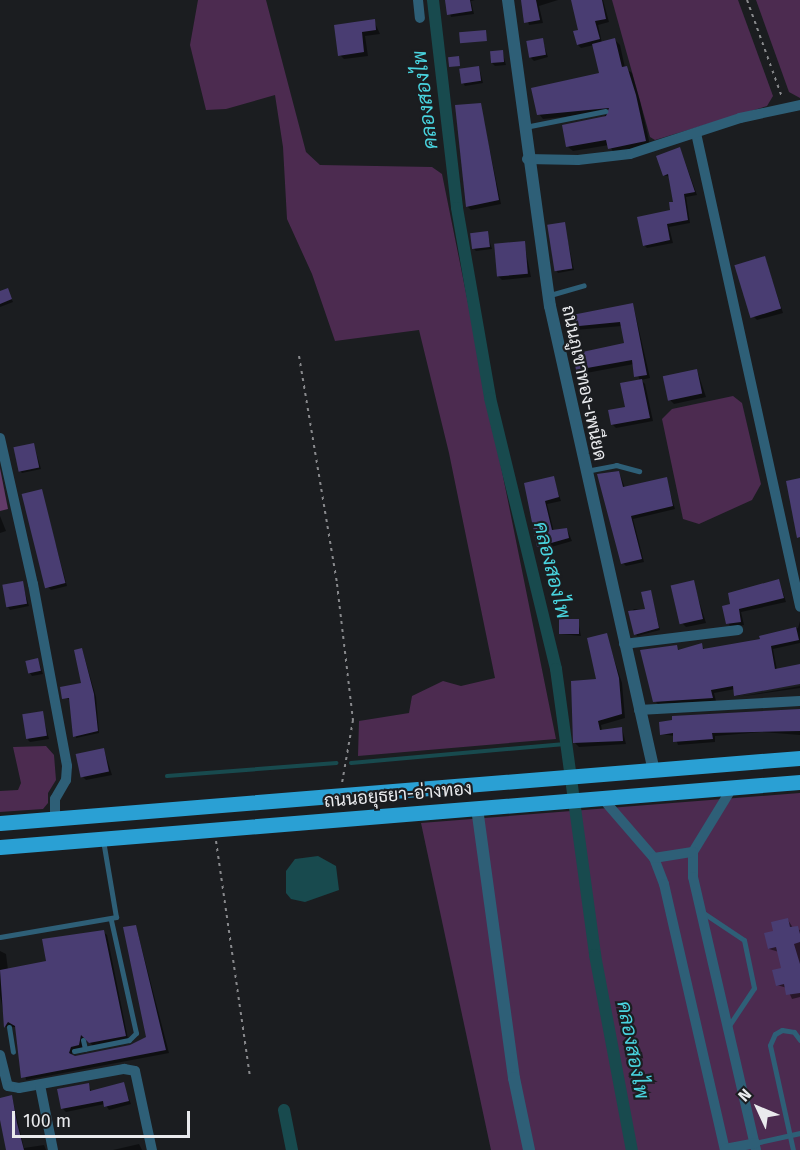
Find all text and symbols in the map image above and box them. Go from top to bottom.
water label: คลองสองไพ [407,49,443,151]
street label: ถนนภูเขาทอง-เพนียด [557,303,611,463]
water label: คลองสองไพ [528,519,576,621]
street label: ถนนอยุธยา-อ่างทอง [323,778,473,812]
water label: คลองสองไพ [612,999,654,1101]
north arrow [728,1078,788,1138]
text: N [734,1085,755,1106]
scale bar [15,1099,194,1137]
text: 100 m [23,1110,71,1132]

